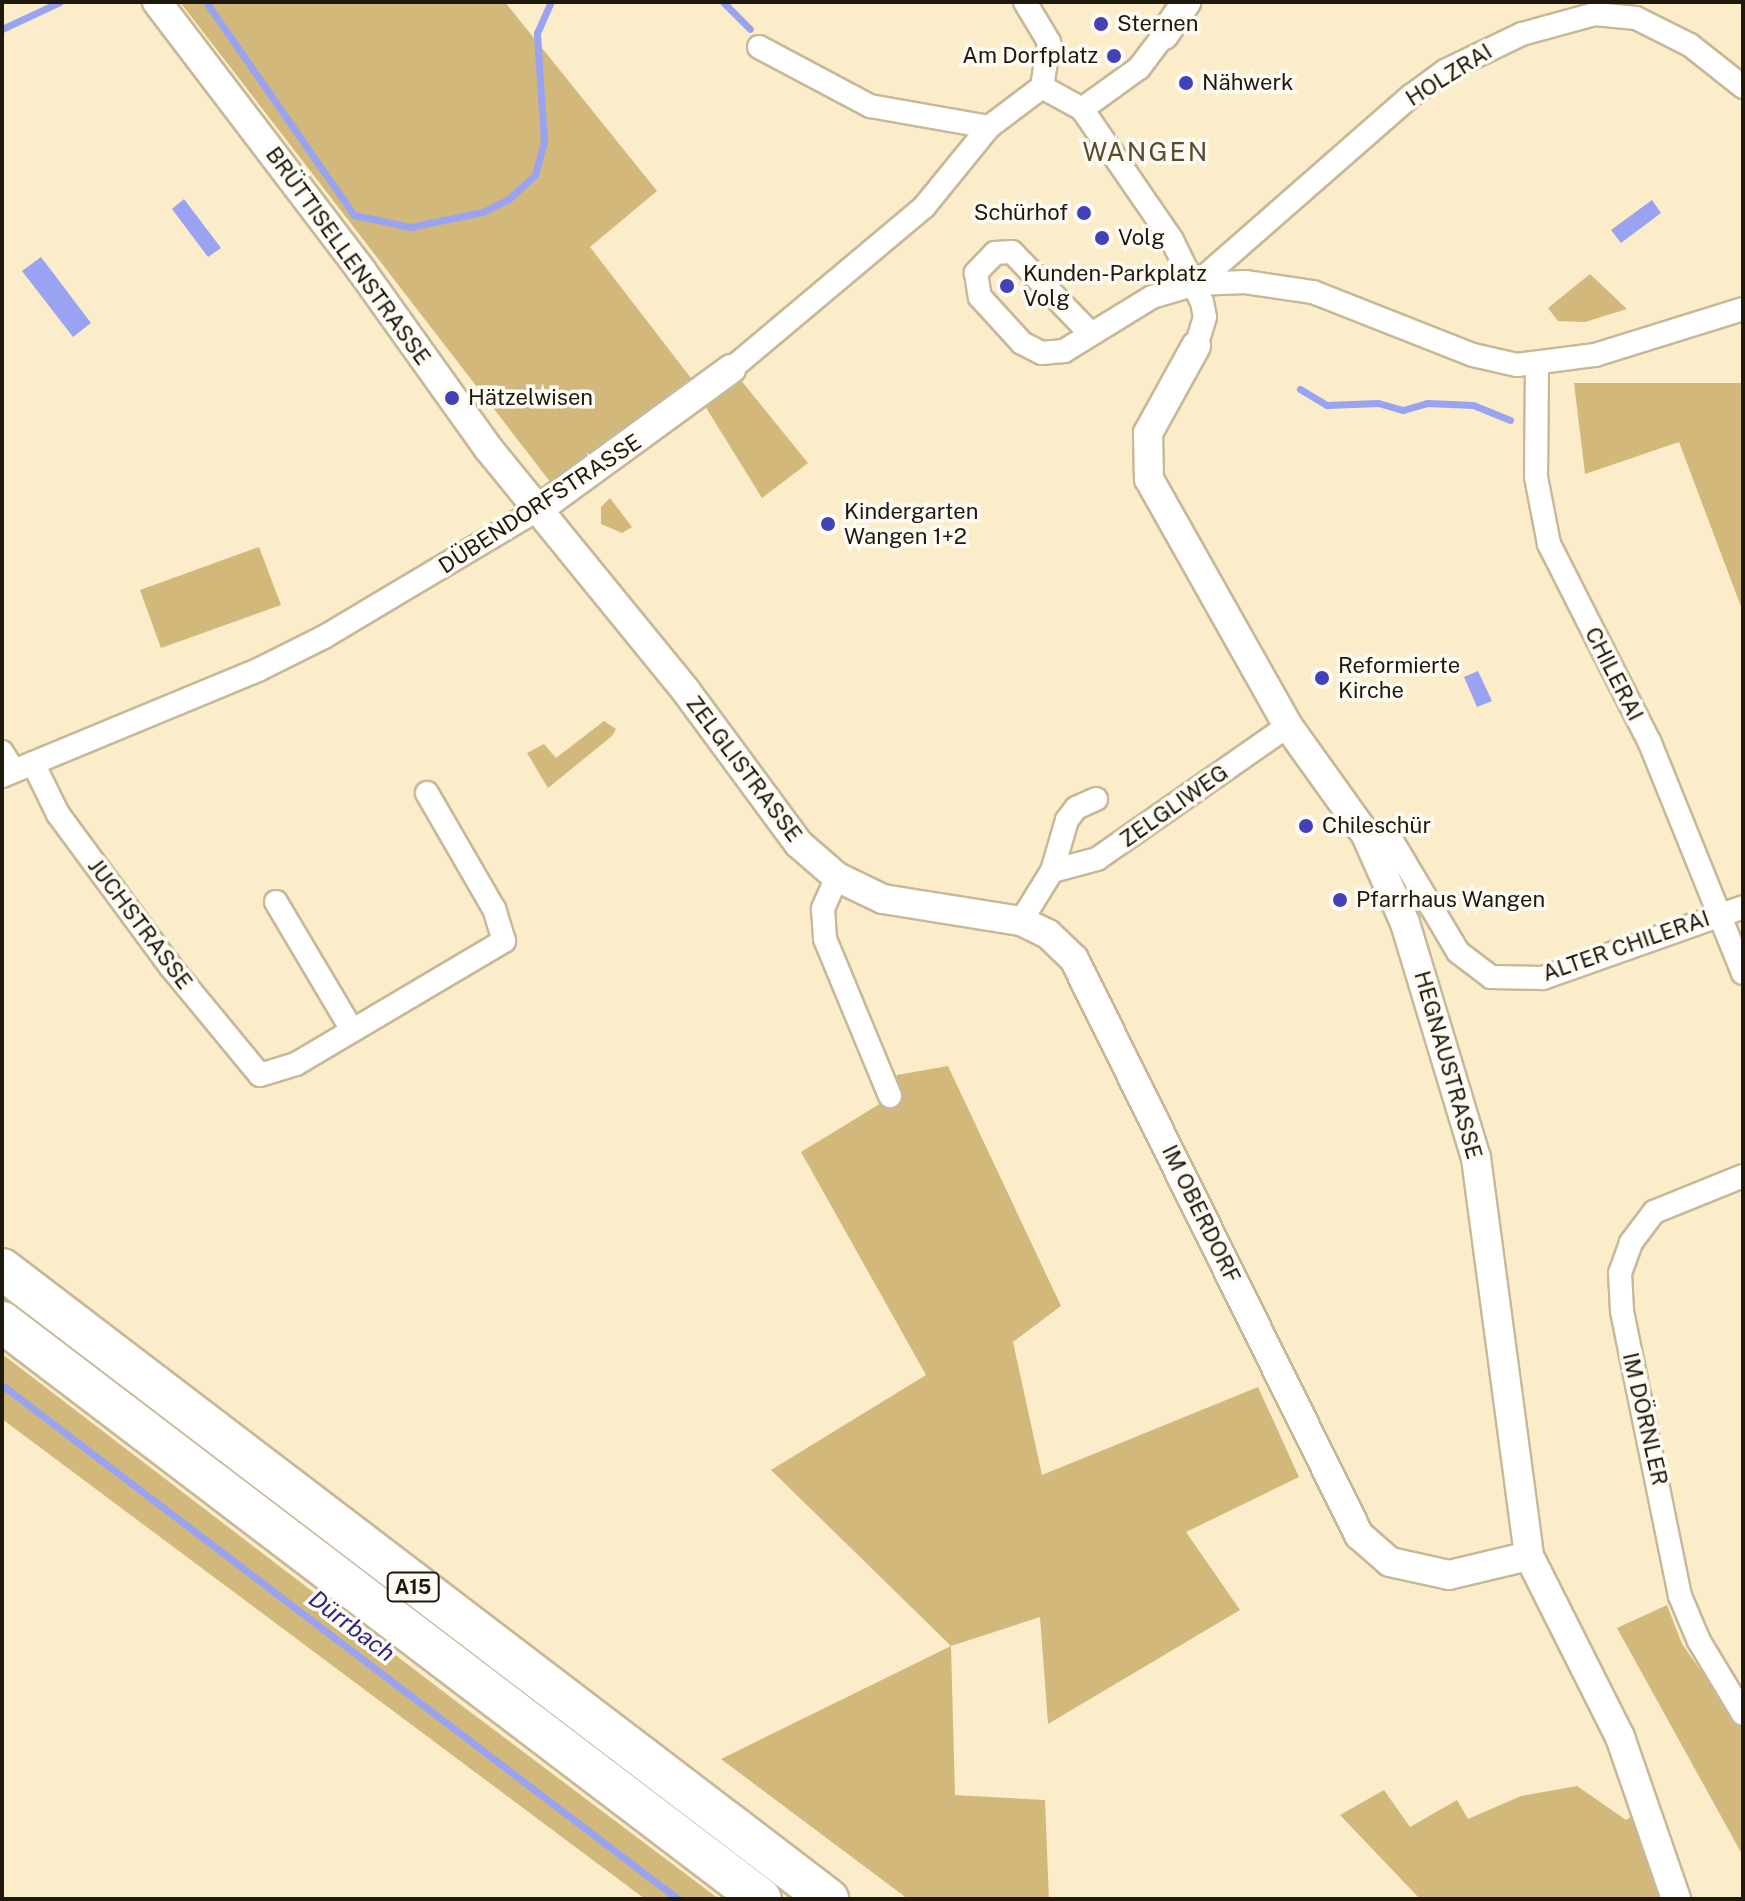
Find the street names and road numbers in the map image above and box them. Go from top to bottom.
street label: HOLZRAI [1401,38,1497,112]
street label: BRÜTTISELLENSTRASSE [260,142,436,370]
street label: DÜBENDORFSTRASSE [434,429,646,579]
street label: CHILERAI [1579,623,1649,725]
street label: ZELGLISTRASSE [680,691,808,847]
street label: ZELGLIWEG [1115,759,1233,853]
street label: JUCHSTRASSE [82,853,198,995]
street label: ALTER CHILERAI [1539,905,1713,987]
street label: HEGNAUSTRASSE [1409,968,1487,1162]
street label: IM OBERDORF [1156,1141,1246,1287]
street label: IM DÖRNLER [1617,1350,1673,1488]
road number: A15 [385,1571,441,1603]

